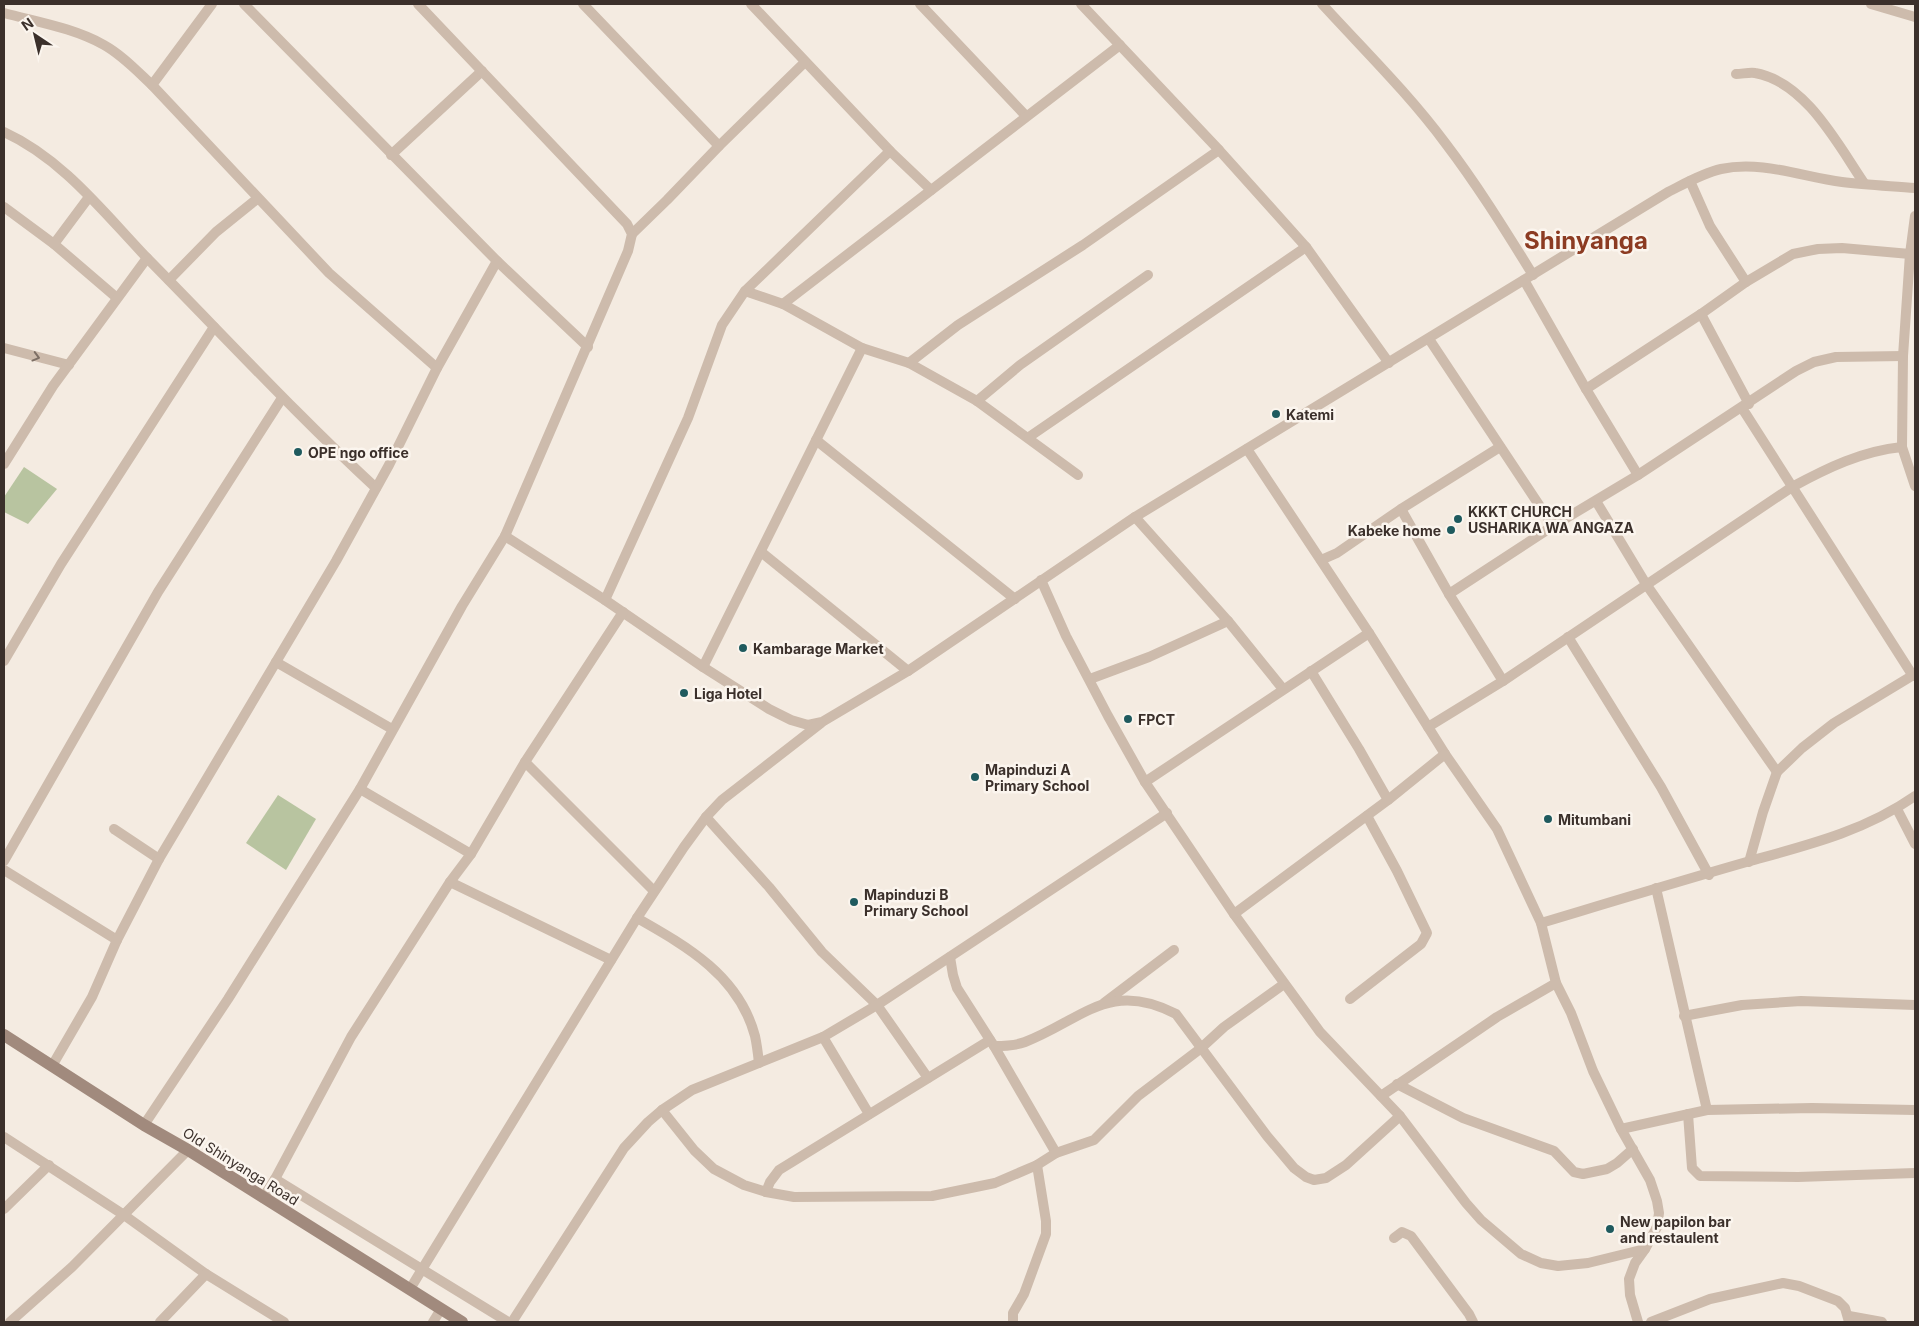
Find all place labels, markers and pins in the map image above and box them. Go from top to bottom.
place label: Katemi [1286,406,1334,423]
marker: Katemi [1270,408,1282,420]
place label: OPE ngo office [308,444,409,461]
marker: OPE ngo office [292,446,304,458]
place label: KKKT CHURCH USHARIKA WA ANGAZA [1468,503,1635,536]
marker: KKKT CHURCH USHARIKA WA ANGAZA [1452,513,1464,525]
place label: Kabeke home [1348,522,1441,539]
marker: Kabeke home [1445,524,1457,536]
place label: Kambarage Market [753,640,884,657]
marker: Kambarage Market [737,642,749,654]
place label: Liga Hotel [694,685,762,702]
marker: Liga Hotel [678,687,690,699]
place label: FPCT [1138,711,1175,728]
marker: FPCT [1122,713,1134,725]
place label: Mapinduzi A Primary School [985,761,1089,794]
marker: Mapinduzi A Primary School [969,771,981,783]
place label: Mitumbani [1558,811,1631,828]
marker: Mitumbani [1542,813,1554,825]
place label: Mapinduzi B Primary School [864,886,968,919]
marker: Mapinduzi B Primary School [848,896,860,908]
place label: New papilon bar and restaulent [1620,1213,1731,1246]
marker: New papilon bar and restaulent [1604,1223,1616,1235]

